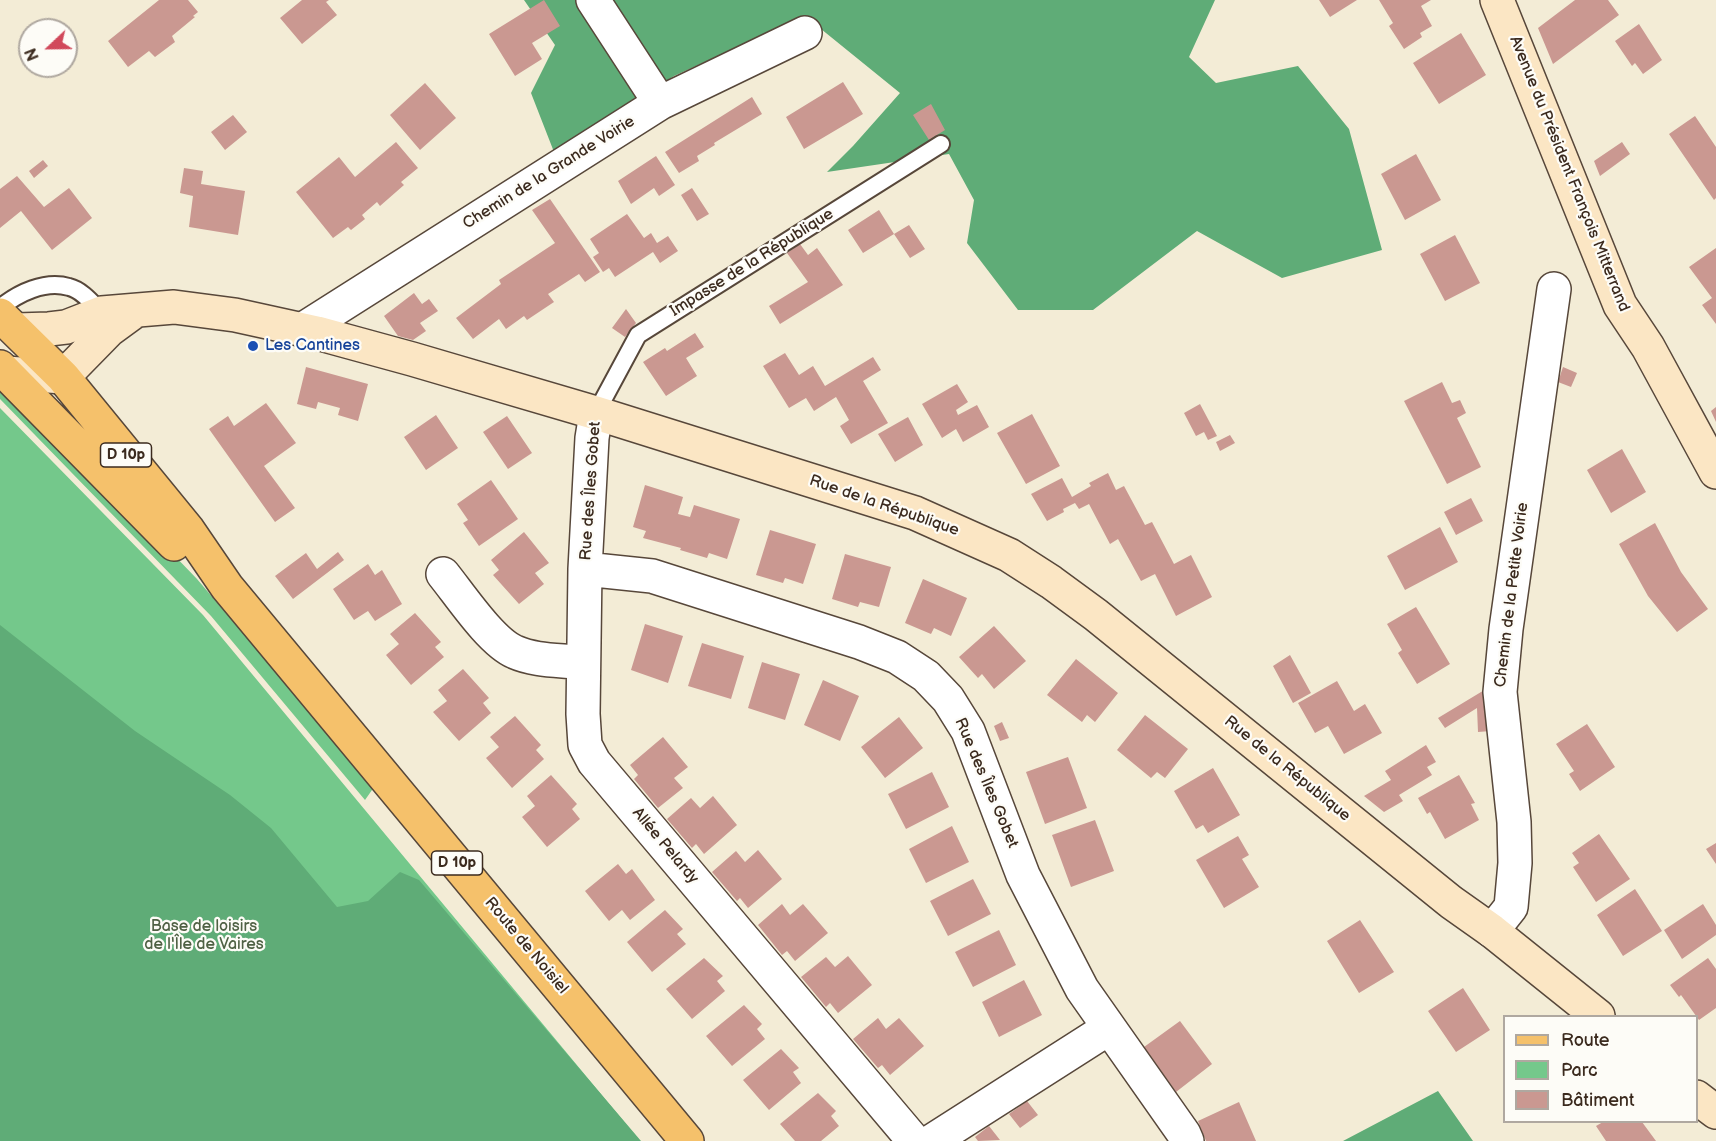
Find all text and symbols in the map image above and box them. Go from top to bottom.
north arrow [18,18,78,78]
street label: Avenue du Président François Mitterrand [1505,33,1633,315]
text: N [22,45,44,63]
street label: Chemin de la Grande Voirie [460,112,638,234]
street label: Impasse de la République [667,205,837,321]
place label: Les Cantines [265,336,360,356]
marker: Les Cantines [246,339,260,353]
street label: Rue des Îles Gobet [577,421,605,561]
road number: D 10p [100,443,152,467]
street label: Rue de la République [807,471,961,541]
street label: Chemin de la Petite Voirie [1491,501,1533,689]
street label: Rue de la République [1220,712,1354,826]
street label: Rue des Îles Gobet [950,715,1022,851]
street label: Allée Pelardy [628,804,702,888]
road number: D 10p [432,851,482,875]
street label: Route de Noisiel [480,894,572,998]
park label: Base de loisirs de l'Île de Vaires [144,917,264,955]
legend [1503,1015,1698,1123]
text: Route [1561,1030,1610,1051]
text: Parc [1561,1060,1598,1081]
text: Bâtiment [1561,1090,1635,1111]

